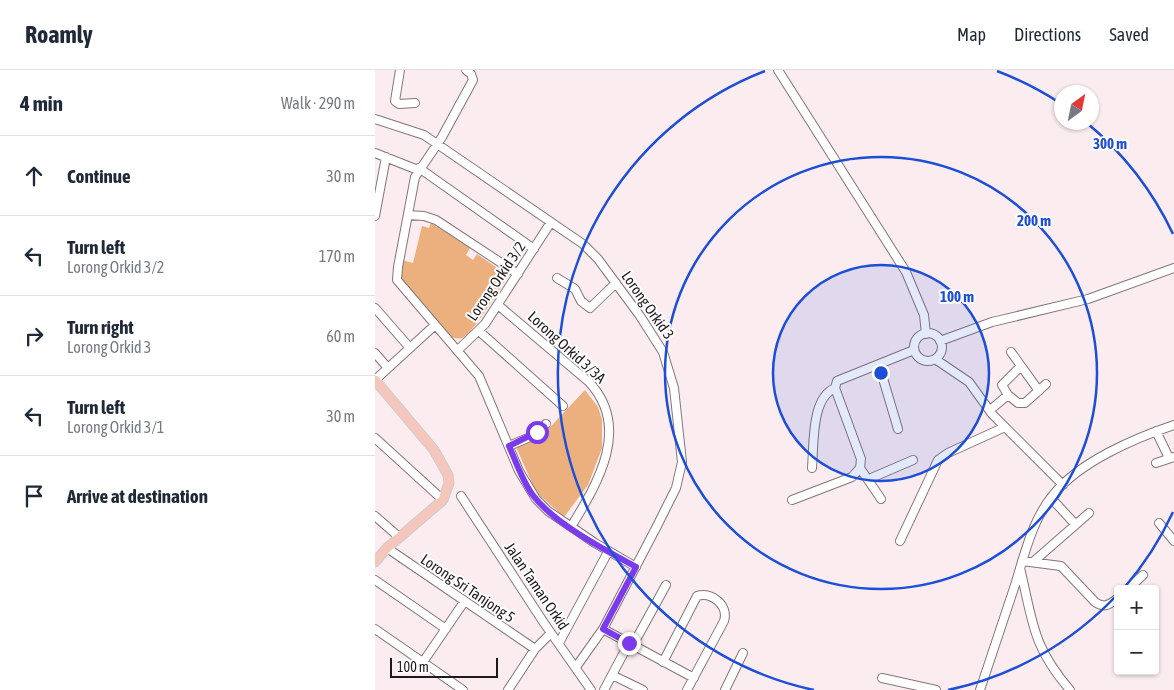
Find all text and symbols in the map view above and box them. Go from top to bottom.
text: Roamly [25,21,93,48]
text: Map [957,24,986,45]
text: Directions [1014,24,1081,45]
text: Saved [1109,24,1149,45]
north arrow [1054,85,1099,130]
text: 4 min [20,91,63,115]
text: Walk · 290 m [281,94,355,112]
text: 300 m [1093,135,1127,152]
icon: ahead [20,162,48,190]
text: Continue [67,165,131,187]
text: 30 m [326,167,355,185]
text: 200 m [1017,212,1051,229]
text: Turn left [67,236,125,258]
street label: Lorong Orkid 3/2 [463,238,529,324]
icon: left [20,242,48,270]
text: 170 m [319,247,355,265]
text: Lorong Orkid 3/2 [67,258,164,276]
street label: Lorong Orkid 3 [618,268,678,342]
text: 100 m [940,288,974,305]
street label: Lorong Orkid 3/3A [525,308,610,387]
text: Turn right [67,316,134,338]
icon: right [20,322,48,350]
text: 60 m [326,327,355,345]
text: Lorong Orkid 3 [67,338,151,356]
centre of rings [872,364,890,382]
text: Turn left [67,396,125,418]
icon: left [20,402,48,430]
text: 30 m [326,407,355,425]
text: Lorong Orkid 3/1 [67,418,164,436]
route start [526,421,549,444]
icon: arrive [20,482,48,510]
text: Arrive at destination [67,485,208,507]
street label: Jalan Taman Orkid [502,539,572,633]
street label: Lorong Sri Tanjong 5 [418,550,518,626]
map controls [1114,585,1159,675]
button: + [1114,585,1159,630]
button: − [1114,630,1159,675]
route end [618,632,641,655]
scale bar [390,655,497,678]
text: 100 m [397,659,429,675]

